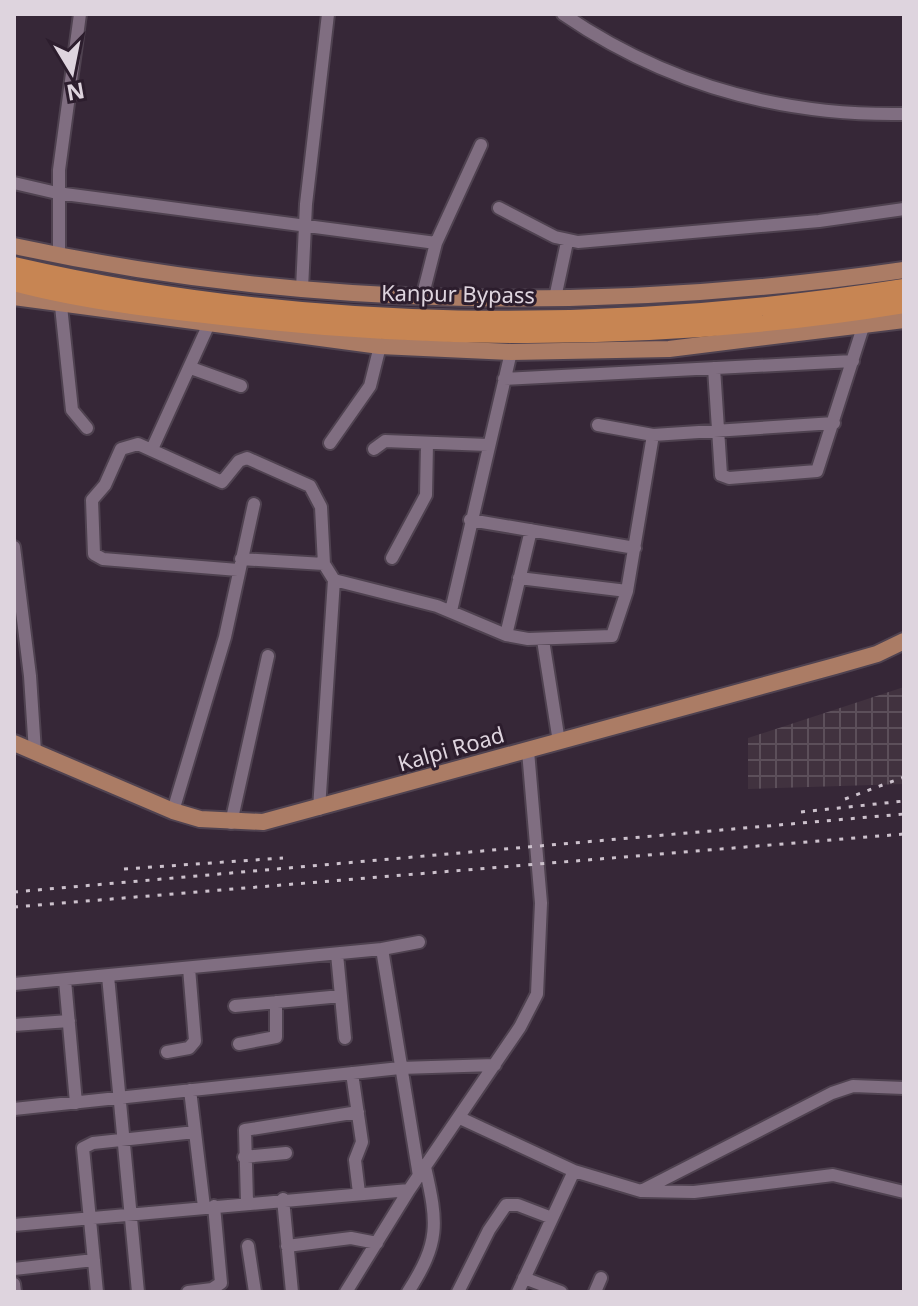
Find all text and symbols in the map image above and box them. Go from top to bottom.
north arrow [32,32,112,112]
text: N [64,76,87,109]
street label: Kanpur Bypass [381,277,535,309]
street label: Kalpi Road [394,719,507,778]

